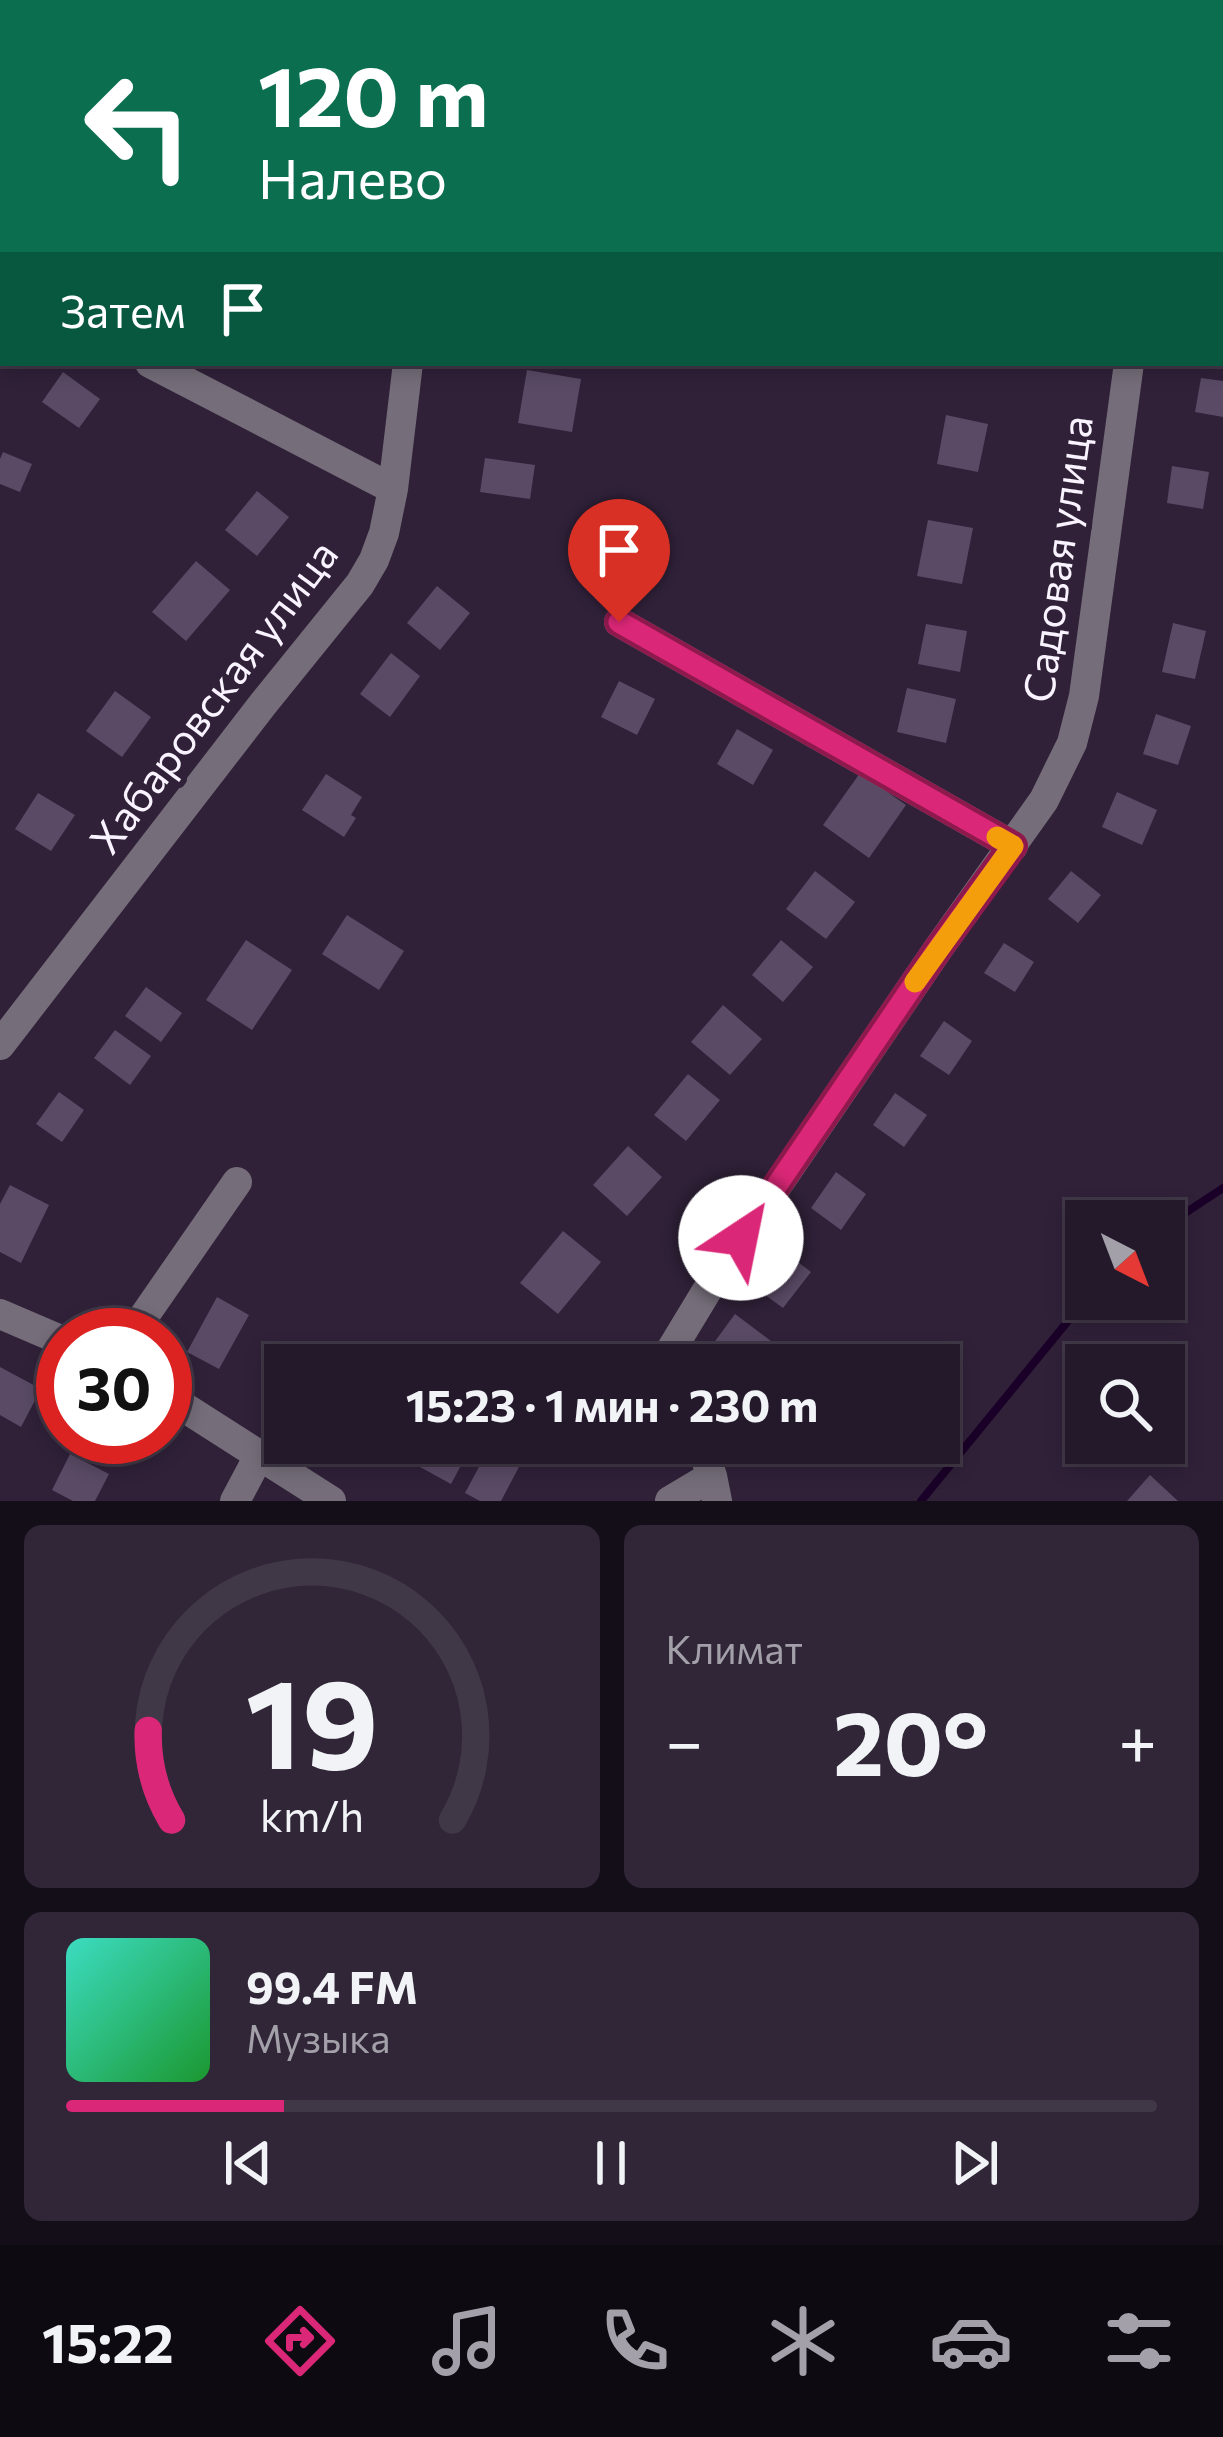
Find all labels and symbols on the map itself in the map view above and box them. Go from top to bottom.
street label: Садовая улица [1010,412,1102,706]
pin [568,499,670,622]
street label: Хабаровская улица [77,529,347,863]
position arrow [678,1175,804,1301]
north arrow [1065,1200,1185,1320]
speed limit sign: 30 [36,1308,192,1464]

